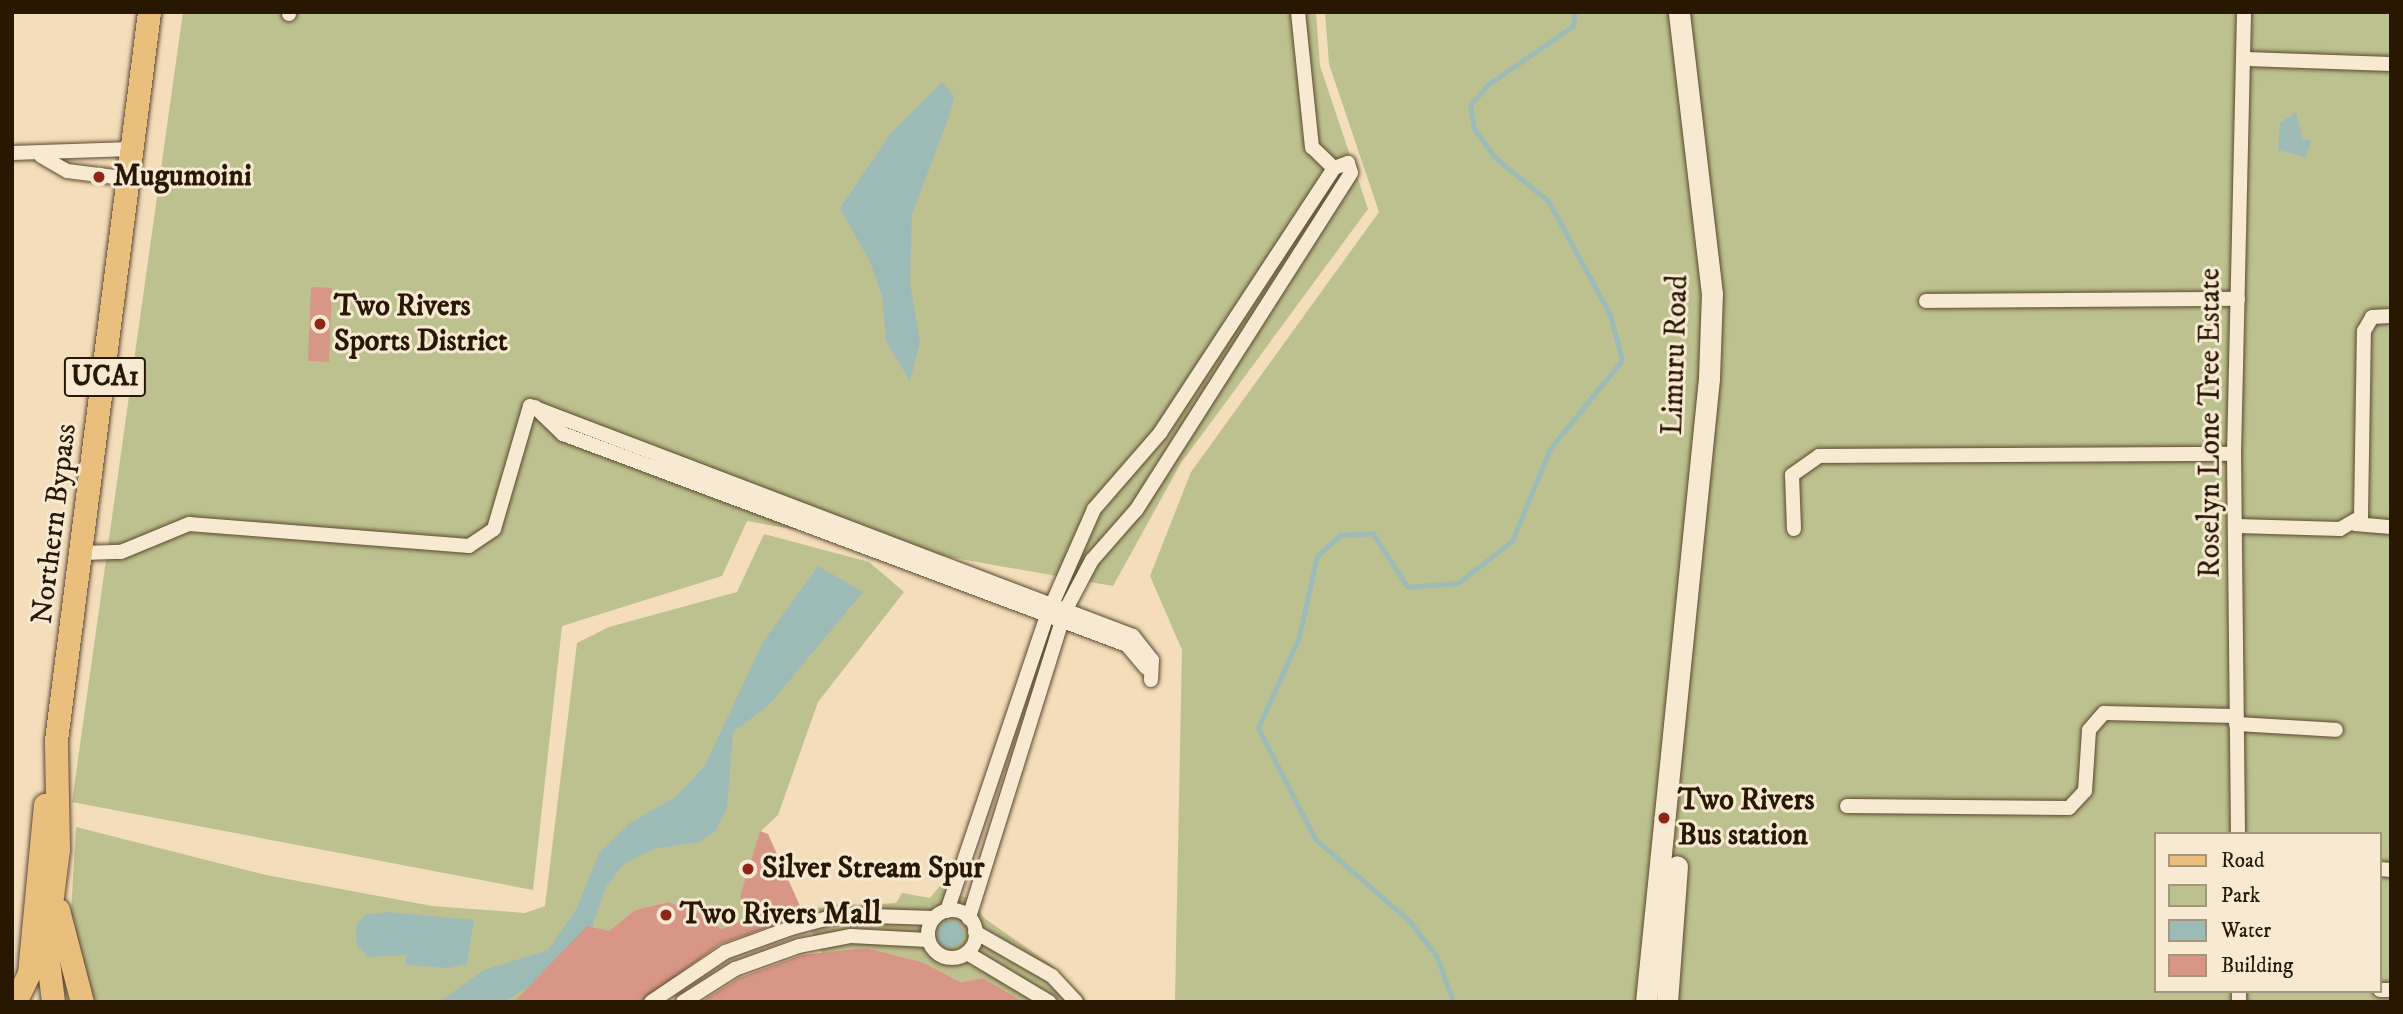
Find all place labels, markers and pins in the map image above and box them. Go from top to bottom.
place label: Mugumoini [113,159,252,195]
marker: Mugumoini [91,169,107,185]
place label: Two Rivers Sports District [334,289,508,360]
marker: Two Rivers Sports District [312,316,328,332]
place label: Two Rivers Bus station [1678,783,1815,854]
marker: Two Rivers Bus station [1656,810,1672,826]
place label: Silver Stream Spur [762,851,984,887]
marker: Silver Stream Spur [740,861,756,877]
place label: Two Rivers Mall [680,897,881,933]
marker: Two Rivers Mall [658,907,674,923]

